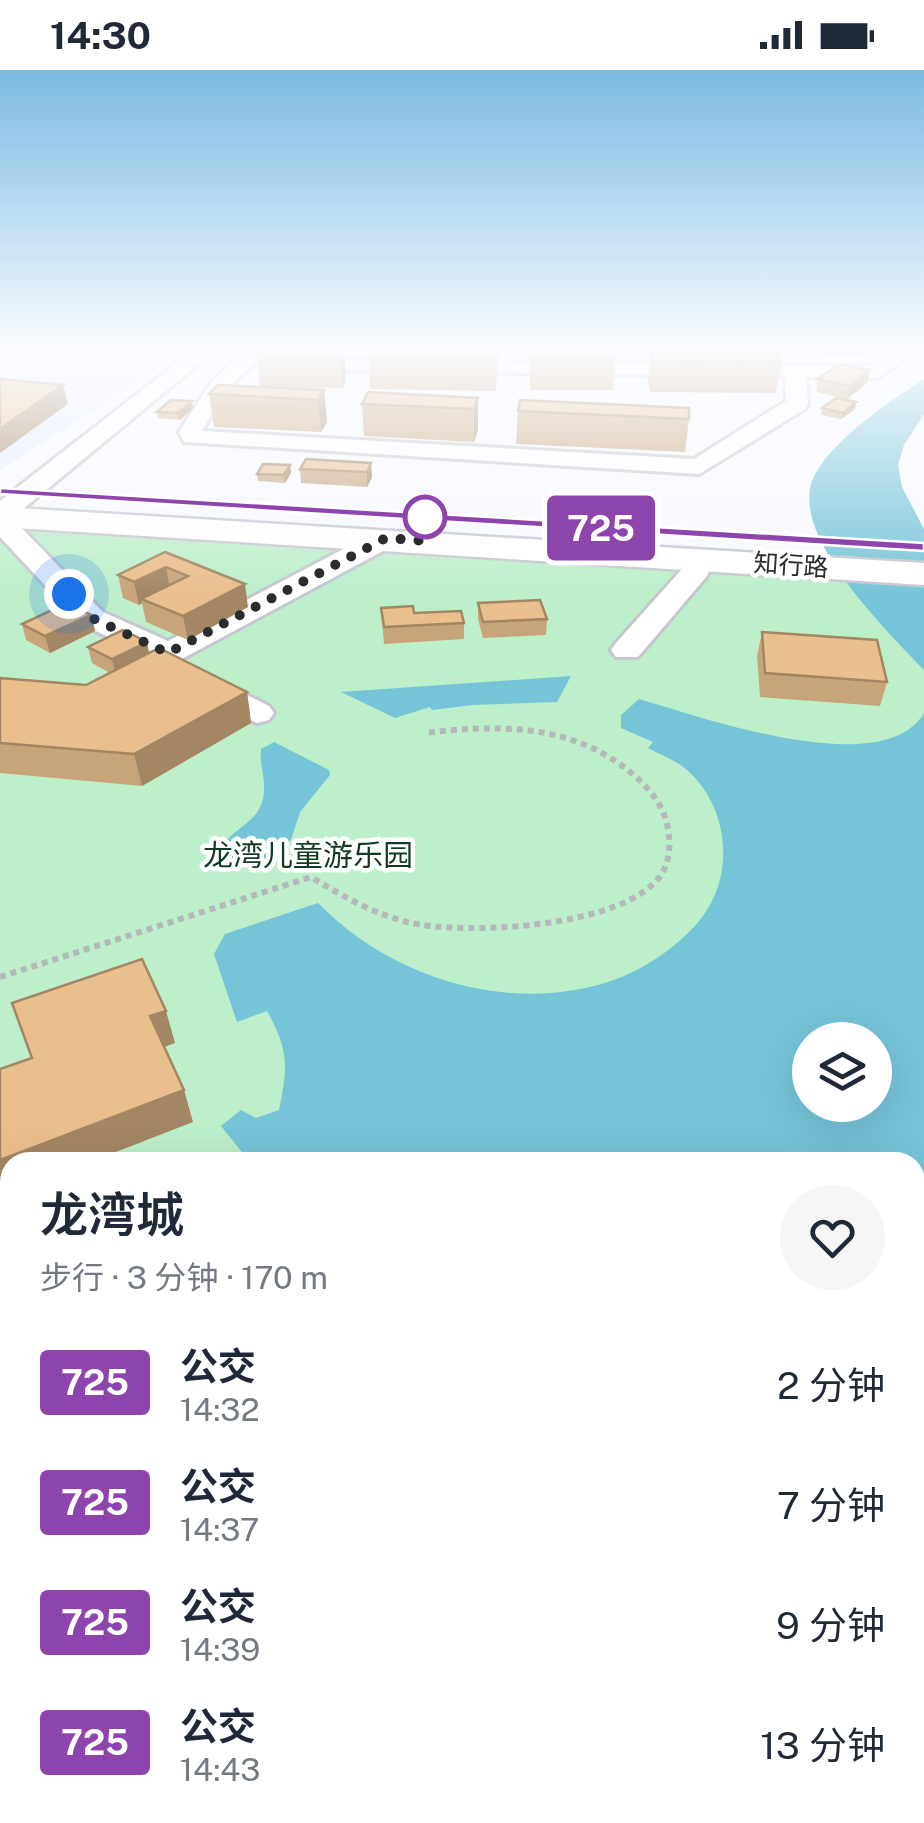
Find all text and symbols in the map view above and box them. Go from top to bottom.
text: 14:30 [50,13,151,58]
unlabelled marker [404,496,446,538]
line badge: 725 [544,496,658,560]
text: 725 [567,508,635,549]
street label: 知行路 [753,547,829,583]
your location [44,569,94,619]
park label: 龙湾儿童游乐园 [203,837,413,873]
map controls [792,1022,892,1122]
button: layers [792,1022,892,1122]
button: heart [780,1185,885,1290]
text: 龙湾城 [40,1186,184,1243]
text: 步行 · 3 分钟 · 170 m [40,1259,328,1296]
text: 公交 [180,1344,256,1389]
text: 725 [61,1362,129,1403]
text: 2 分钟 [777,1363,885,1408]
text: 14:32 [180,1391,260,1428]
text: 公交 [180,1464,256,1509]
text: 725 [61,1482,129,1523]
text: 7 分钟 [777,1483,885,1528]
text: 14:37 [180,1511,259,1548]
text: 公交 [180,1584,256,1629]
text: 725 [61,1602,129,1643]
text: 9 分钟 [776,1603,885,1648]
text: 14:39 [180,1631,260,1668]
text: 公交 [180,1704,256,1749]
text: 725 [61,1722,129,1763]
text: 13 分钟 [760,1723,885,1768]
text: 14:43 [180,1751,260,1788]

